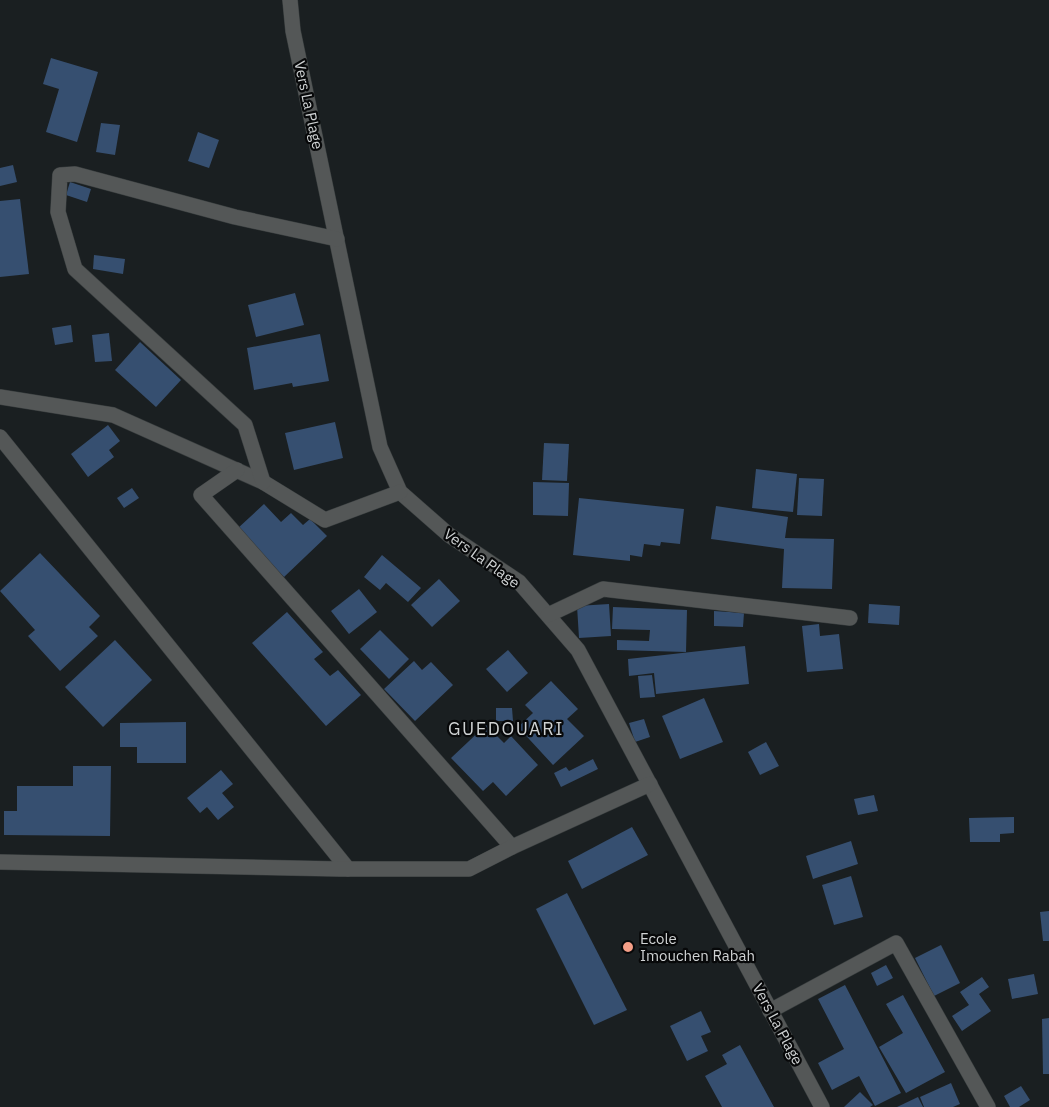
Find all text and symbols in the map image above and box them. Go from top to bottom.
street label: Vers La Plage [290,59,328,151]
street label: Vers La Plage [440,524,524,592]
district label: GUEDOUARI [448,717,564,740]
place label: Ecole Imouchen Rabah [640,929,755,965]
marker: Ecole Imouchen Rabah [621,940,635,954]
street label: Vers La Plage [749,980,807,1068]

